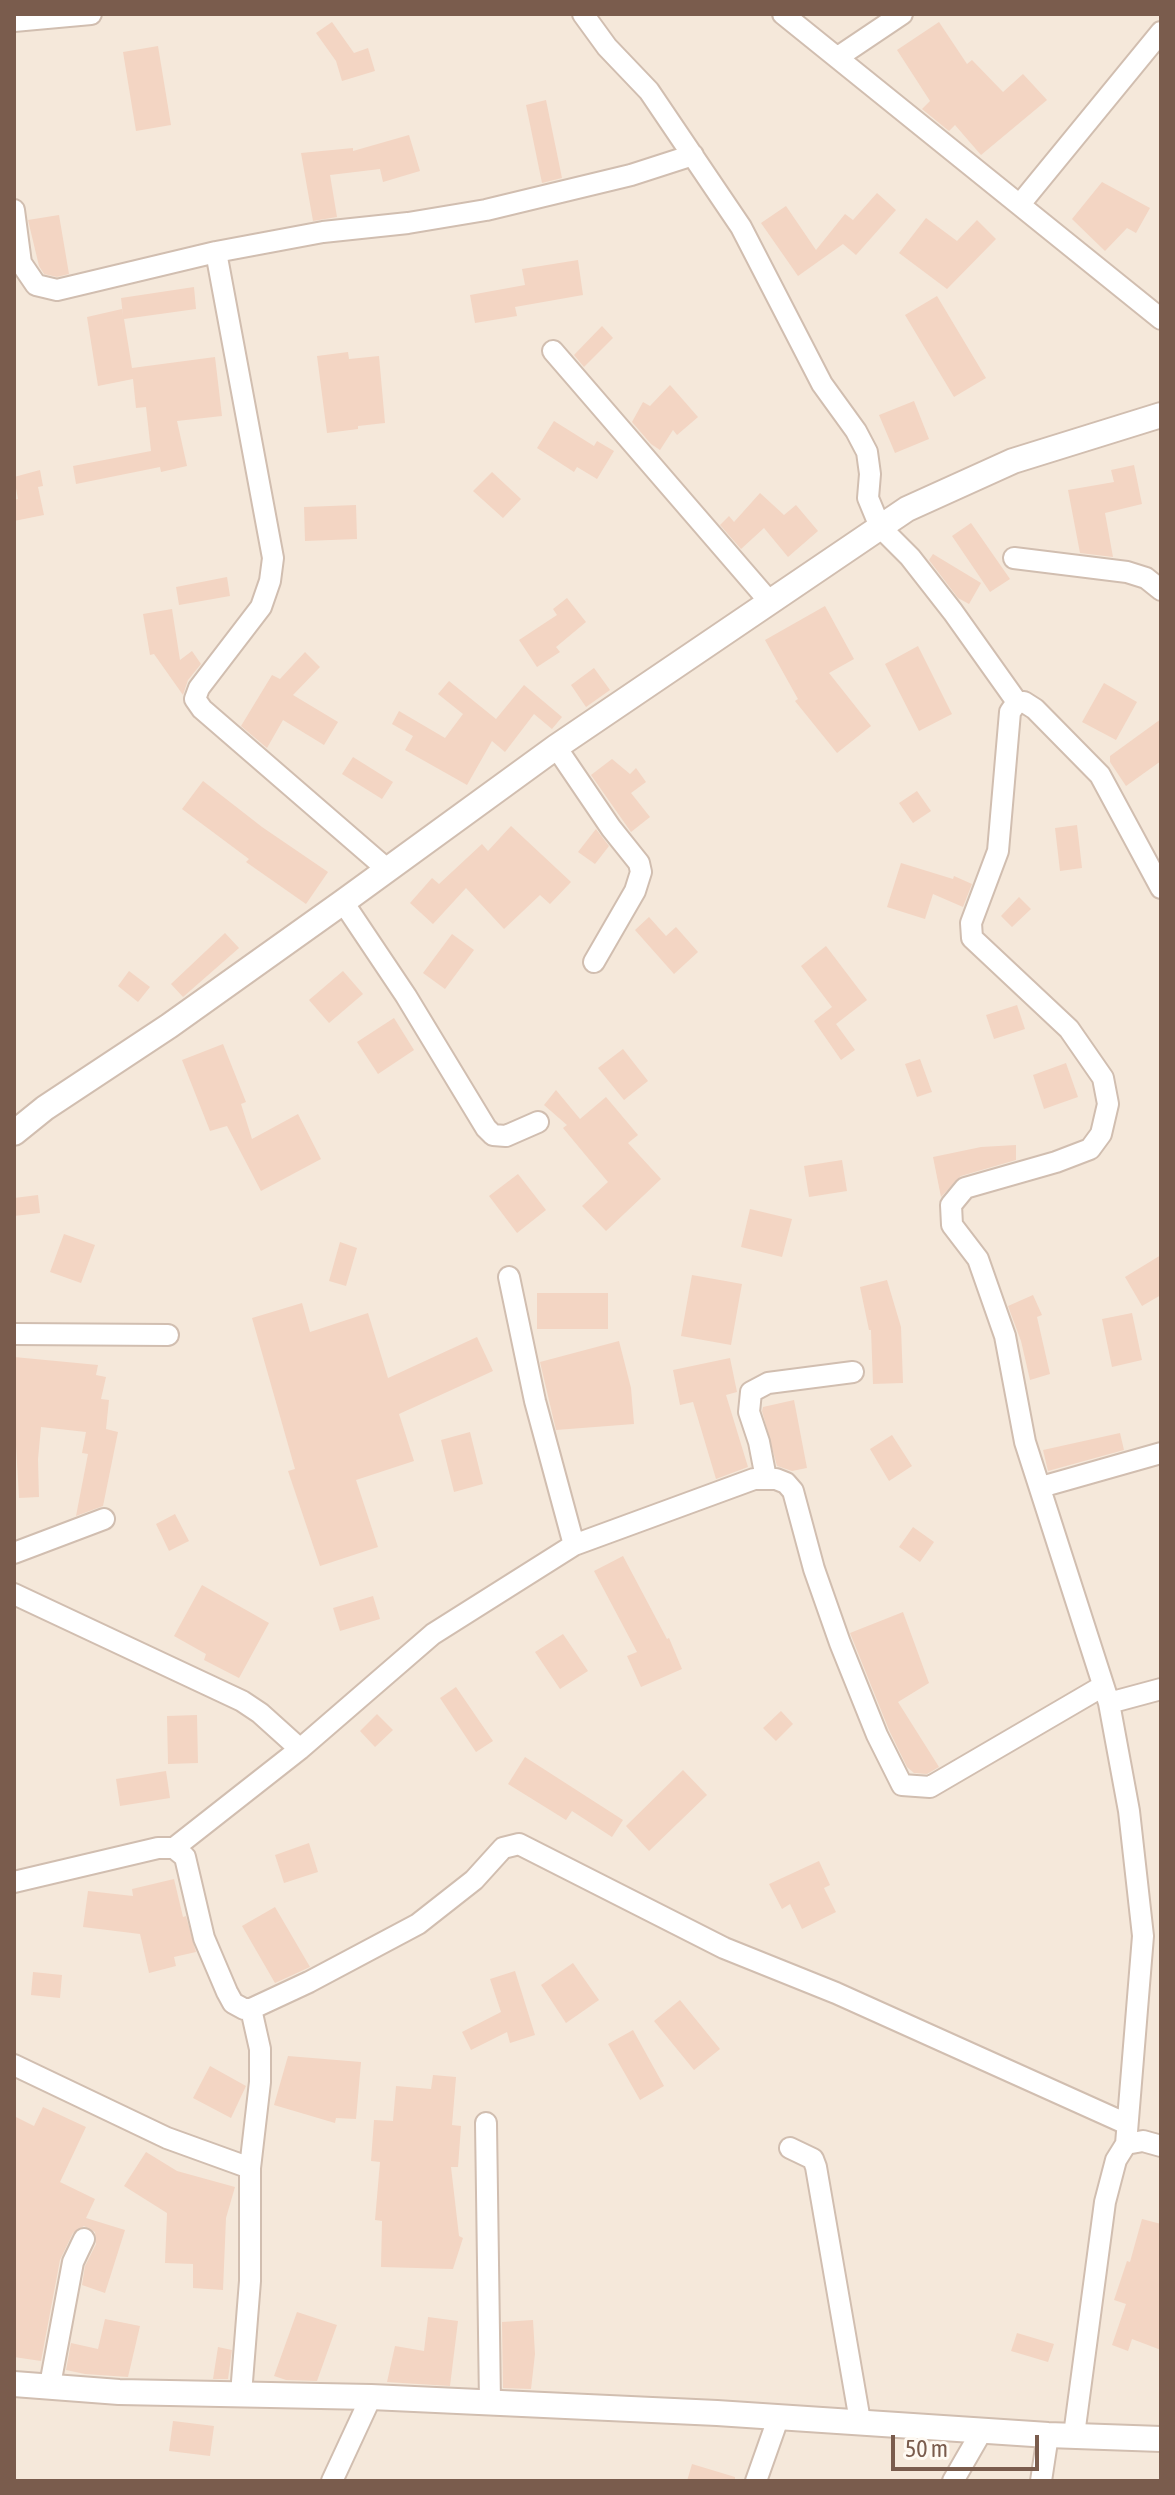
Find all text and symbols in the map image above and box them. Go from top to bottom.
scale bar [895,2419,1043,2469]
text: 50 m [905,2435,948,2462]

